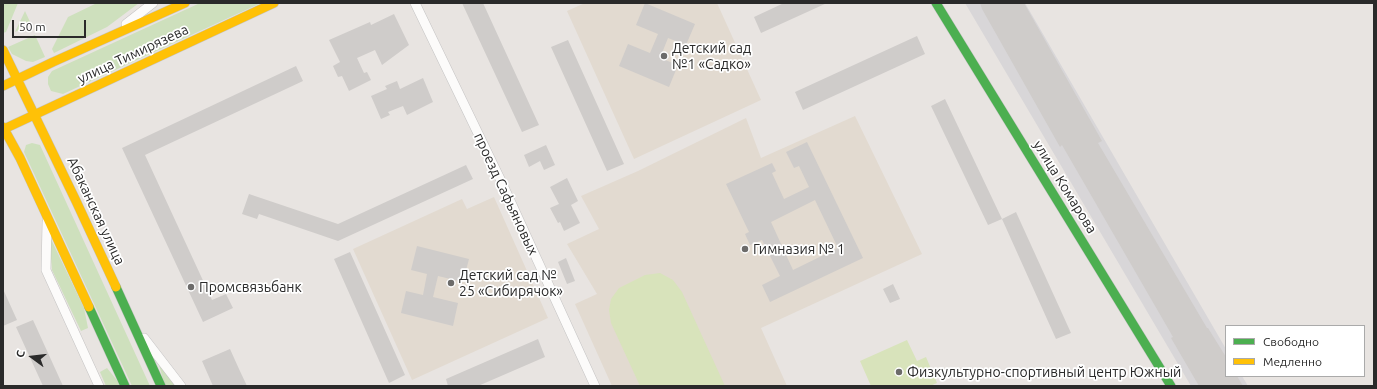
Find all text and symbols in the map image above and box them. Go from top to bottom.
scale bar [14,12,88,38]
text: 50 m [19,20,46,33]
street label: улица Тимирязева [75,21,191,87]
place label: Детский сад №1 «Cадко» [672,40,751,72]
marker: Детский сад №1 «Cадко» [659,51,669,61]
street label: проезд Сафьяновых [470,130,542,258]
street label: улица Комарова [1030,137,1100,237]
street label: Абаканская улица [64,154,128,268]
place label: Гимназия № 1 [753,241,845,257]
marker: Гимназия № 1 [740,244,750,254]
place label: Детский сад № 25 «Сибирячок» [459,267,563,300]
marker: Детский сад № 25 «Сибирячок» [446,278,456,288]
place label: Промсвязьбанк [199,279,302,295]
marker: Промсвязьбанк [186,282,196,292]
legend [1225,325,1365,377]
text: Свободно [1263,335,1319,348]
north arrow [12,337,52,377]
text: С [14,349,27,359]
text: Медленно [1263,355,1322,368]
place label: Физкультурно-спортивный центр Южный [907,364,1181,380]
marker: Физкультурно-спортивный центр Южный [894,367,904,377]

